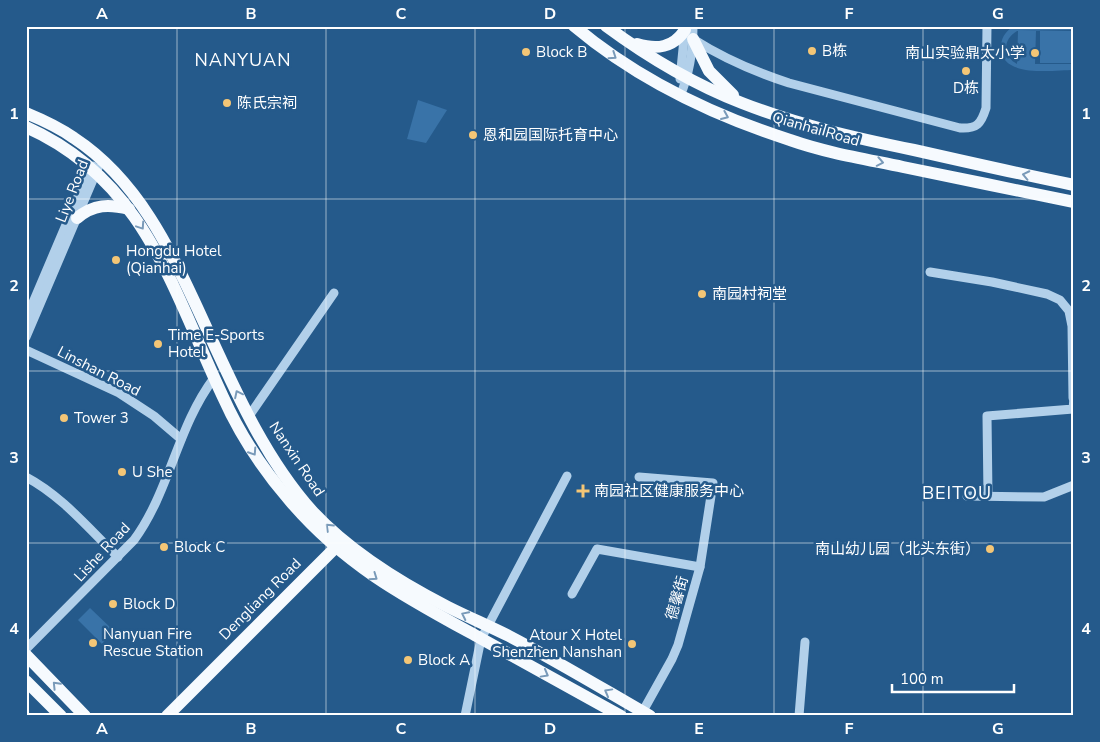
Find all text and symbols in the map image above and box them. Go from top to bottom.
text: A [96,3,108,25]
text: B [245,3,257,25]
text: C [396,3,407,25]
text: D [544,3,556,25]
text: E [694,3,704,25]
text: F [845,3,854,25]
text: G [992,3,1004,25]
place label: B栋 [822,41,847,61]
place label: Block B [536,42,587,62]
place label: 南山实验鼎太小学 [905,43,1025,63]
marker: B栋 [806,45,818,57]
marker: Block B [520,46,532,58]
marker: 南山实验鼎太小学 [1029,47,1041,59]
district label: NANYUAN [195,48,291,72]
one-way arrow [607,50,617,59]
marker: D栋 [960,65,972,77]
place label: D栋 [953,78,979,98]
place label: 陈氏宗祠 [237,93,297,113]
marker: 陈氏宗祠 [221,97,233,109]
text: 1 [9,103,19,125]
text: 1 [1081,103,1091,125]
street label: Qianhai Road [770,107,862,151]
one-way arrow [720,110,729,121]
place label: 恩和园国际托育中心 [483,125,618,145]
marker: 恩和园国际托育中心 [467,129,479,141]
street label: Liye Road [51,157,93,225]
one-way arrow [876,157,884,167]
one-way arrow [1022,170,1031,181]
one-way arrow [135,220,144,230]
place label: Hongdu Hotel (Qianhai) [126,241,222,278]
marker: Hongdu Hotel (Qianhai) [110,254,122,266]
text: 2 [9,275,19,297]
text: 2 [1081,275,1091,297]
place label: 南园村祠堂 [712,284,787,304]
marker: 南园村祠堂 [696,288,708,300]
place label: Time E-Sports Hotel [168,325,265,362]
marker: Time E-Sports Hotel [152,338,164,350]
street label: Linshan Road [54,341,144,401]
one-way arrow [234,390,244,399]
place label: Tower 3 [74,408,129,428]
marker: Tower 3 [58,412,70,424]
street label: Nanxin Road [265,418,329,500]
one-way arrow [247,446,257,455]
text: 3 [9,447,19,469]
text: 3 [1081,447,1091,469]
place label: U She [132,462,173,482]
marker: U She [116,466,128,478]
place label: 南园社区健康服务中心 [594,481,744,501]
district label: BEITOU [922,481,992,505]
marker: 南园社区健康服务中心 [576,484,590,498]
street label: Lishe Road [69,518,135,586]
one-way arrow [326,524,335,533]
place label: Block C [174,537,225,557]
place label: 南山幼儿园（北头东街） [815,539,980,559]
marker: Block C [158,541,170,553]
marker: 南山幼儿园（北头东街） [984,543,996,555]
street label: Dengliang Road [215,554,305,644]
one-way arrow [368,571,377,580]
street label: 德馨街 [661,574,693,622]
place label: Block D [123,594,175,614]
marker: Block D [107,598,119,610]
one-way arrow [461,611,470,621]
text: 4 [9,618,19,640]
text: 4 [1081,618,1091,640]
place label: Nanyuan Fire Rescue Station [103,624,203,661]
place label: Atour X Hotel Shenzhen Nanshan [492,625,623,662]
marker: Nanyuan Fire Rescue Station [87,637,99,649]
marker: Atour X Hotel Shenzhen Nanshan [626,638,638,650]
place label: Block A [418,650,470,670]
marker: Block A [402,654,414,666]
scale bar [892,662,1015,694]
one-way arrow [540,668,549,678]
text: 100 m [900,669,944,689]
one-way arrow [53,682,62,691]
one-way arrow [604,688,613,698]
text: A [96,718,108,740]
text: B [245,718,257,740]
text: C [396,718,407,740]
text: D [544,718,556,740]
text: E [694,718,704,740]
text: F [845,718,854,740]
text: G [992,718,1004,740]

